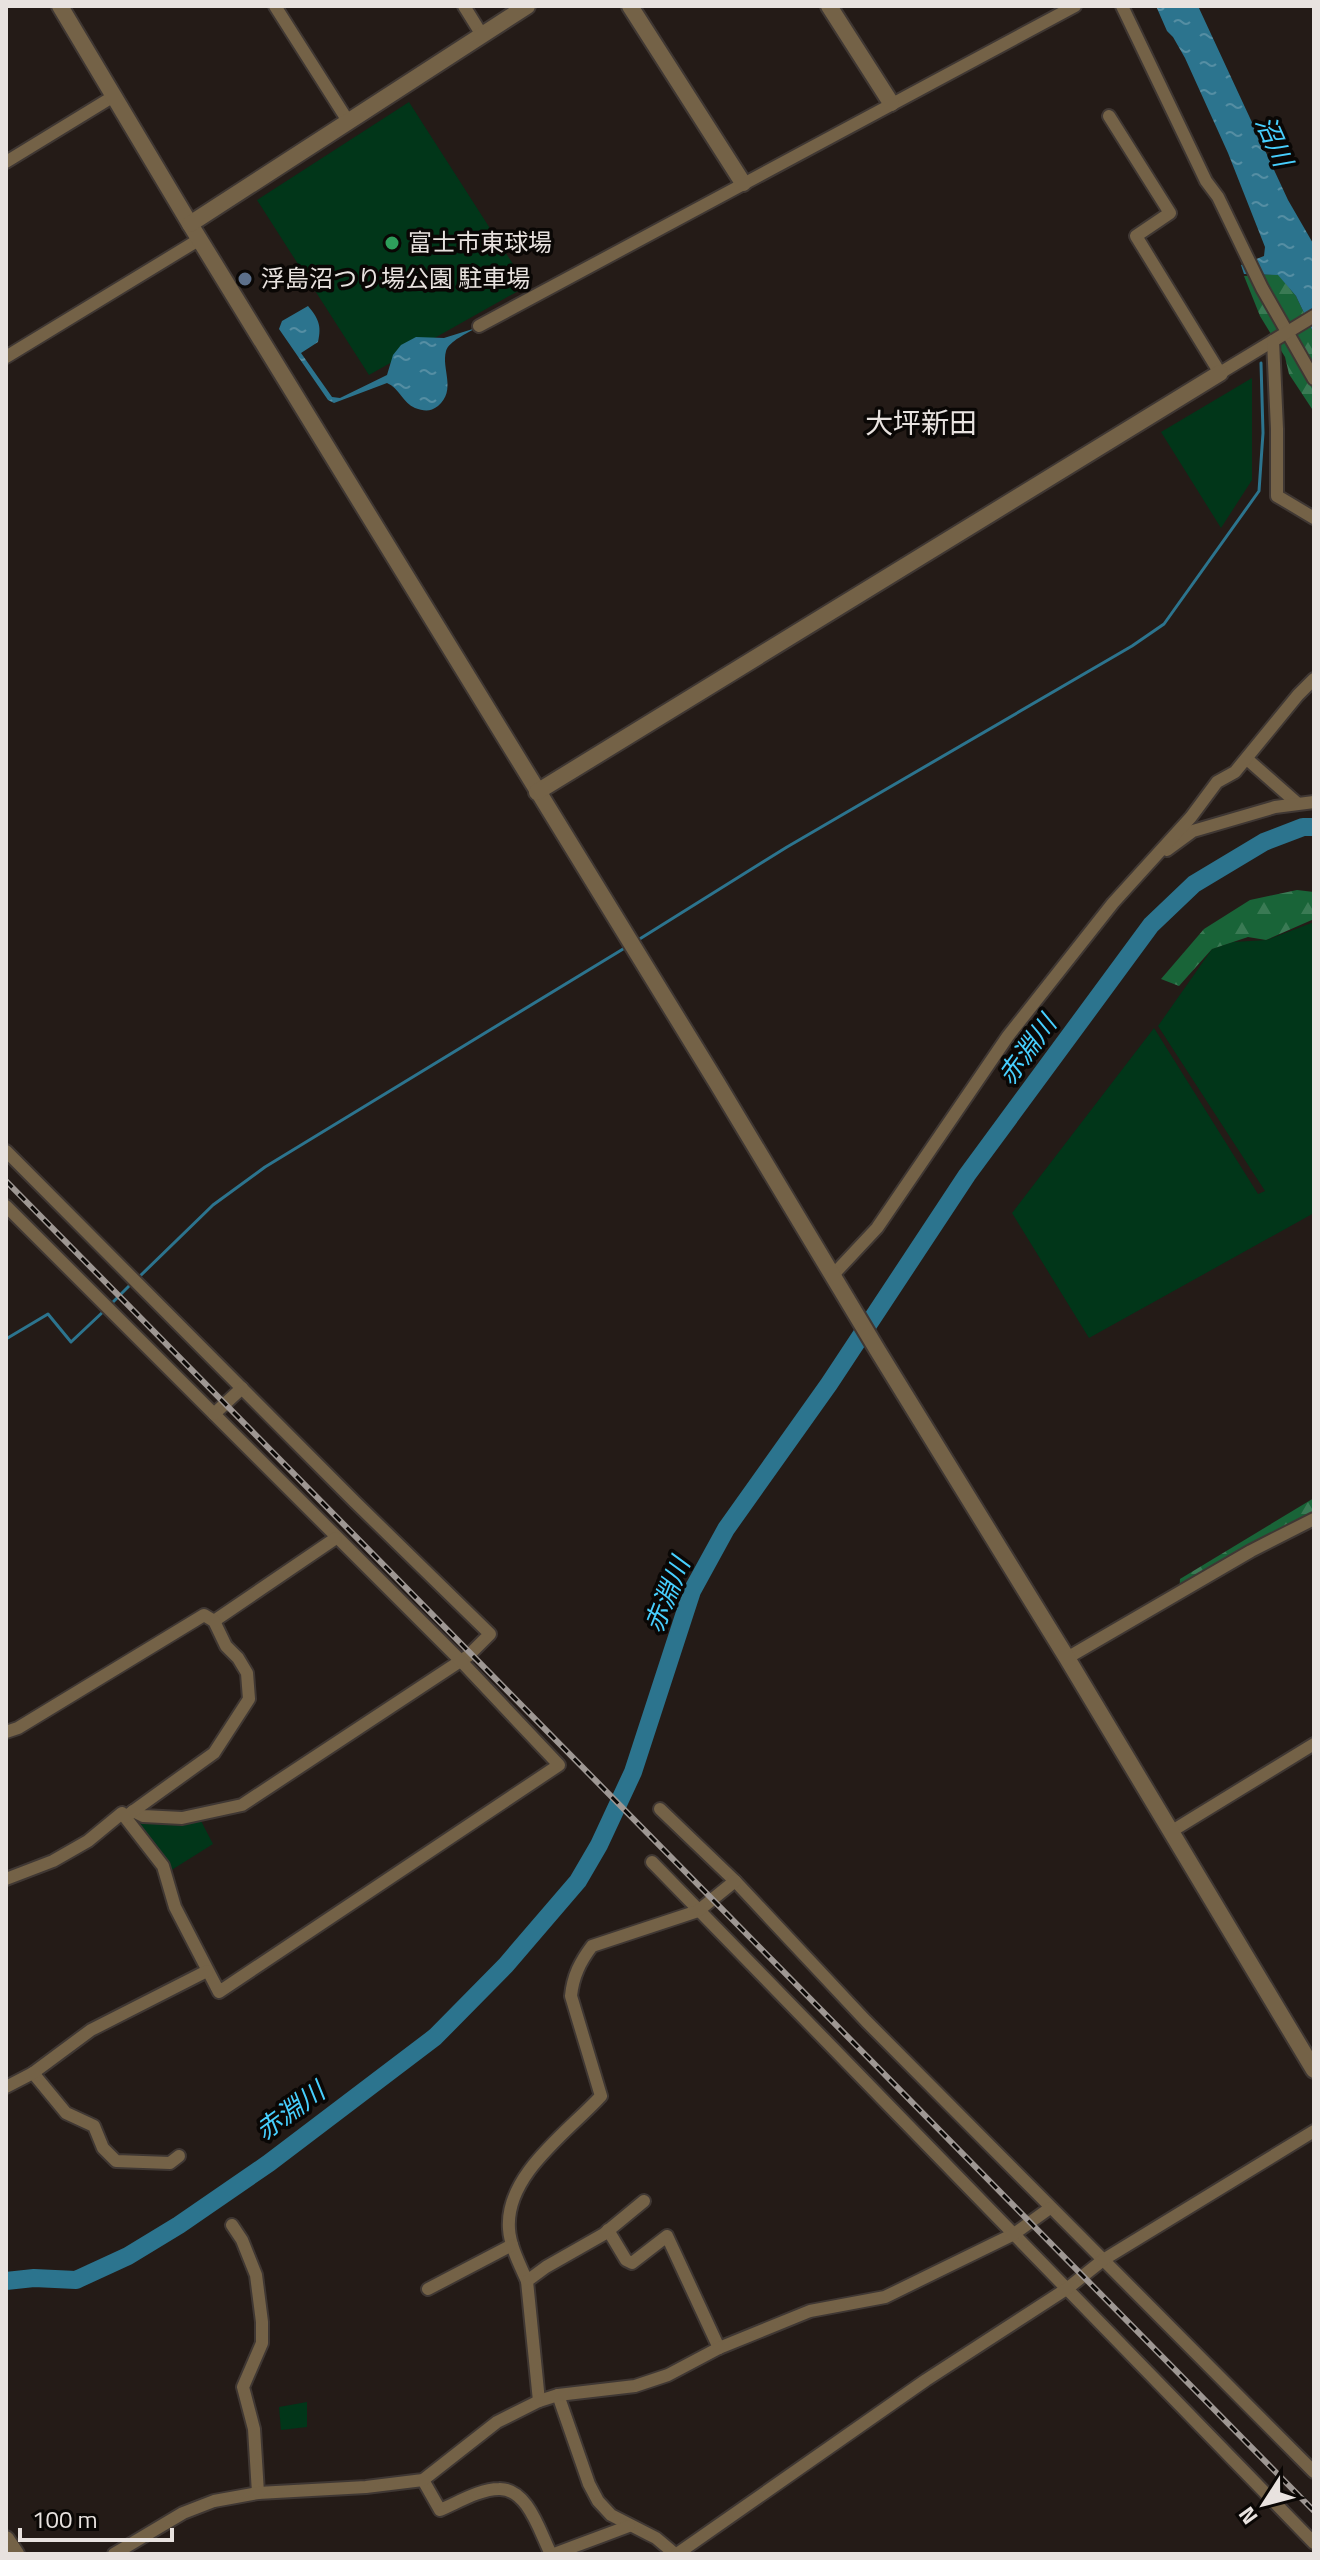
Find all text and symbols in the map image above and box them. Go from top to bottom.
water label: 沼川 [1246,109,1304,175]
place label: 富士市東球場 [408,224,552,260]
marker: 富士市東球場 [383,234,401,252]
place label: 浮島沼つり場公園 駐車場 [261,260,530,296]
marker: 浮島沼つり場公園 駐車場 [236,270,254,288]
district label: 大坪新田 [865,401,977,444]
water label: 赤淵川 [988,1004,1067,1093]
water label: 赤淵川 [634,1549,700,1638]
water label: 赤淵川 [247,2070,335,2149]
north arrow [1224,2464,1304,2544]
scale bar [20,2492,172,2542]
text: N [1230,2500,1266,2532]
text: 100 m [32,2501,98,2537]

